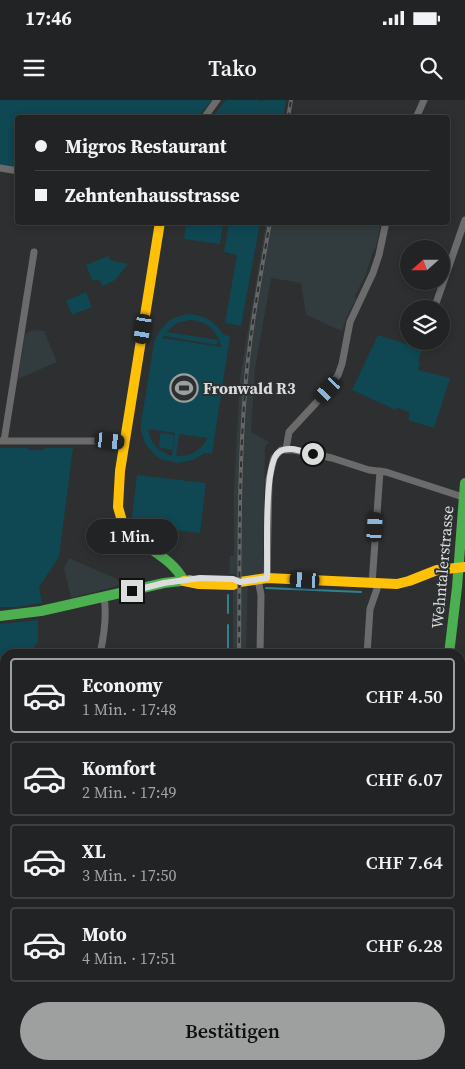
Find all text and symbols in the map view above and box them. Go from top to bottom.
text: 17:46 [25,5,72,31]
text: Tako [208,53,257,83]
icon: menu [20,54,48,82]
icon: search [417,54,445,82]
text: Migros Restaurant [65,133,227,159]
text: Zehntenhausstrasse [65,182,240,208]
north arrow [400,240,450,290]
map controls [400,240,450,350]
button: layers [400,300,450,350]
car [133,313,152,345]
sports icon: Fronwald R3 [169,373,199,403]
car [312,374,343,406]
place label: Fronwald R3 [203,377,296,399]
car [94,432,125,450]
route start [302,443,324,465]
street label: Wehntalerstrasse [426,505,458,629]
car [366,512,383,542]
callout: 1 Min. [86,518,178,554]
text: 1 Min. [109,525,155,547]
car [289,572,320,588]
route end [121,580,143,602]
text: Economy [82,672,163,698]
icon: car [22,673,67,718]
text: CHF 4.50 [366,683,443,709]
text: 1 Min. · 17:48 [82,698,176,720]
text: Komfort [82,755,156,781]
icon: car [22,756,67,801]
text: CHF 6.07 [366,766,443,792]
text: 2 Min. · 17:49 [82,781,176,803]
text: XL [82,838,105,864]
icon: car [22,839,67,884]
text: CHF 7.64 [366,849,443,875]
text: 3 Min. · 17:50 [82,864,176,886]
text: Moto [82,921,127,947]
icon: car [22,922,67,967]
text: CHF 6.28 [366,932,443,958]
text: 4 Min. · 17:51 [82,947,176,969]
button: Bestätigen [20,1002,445,1060]

